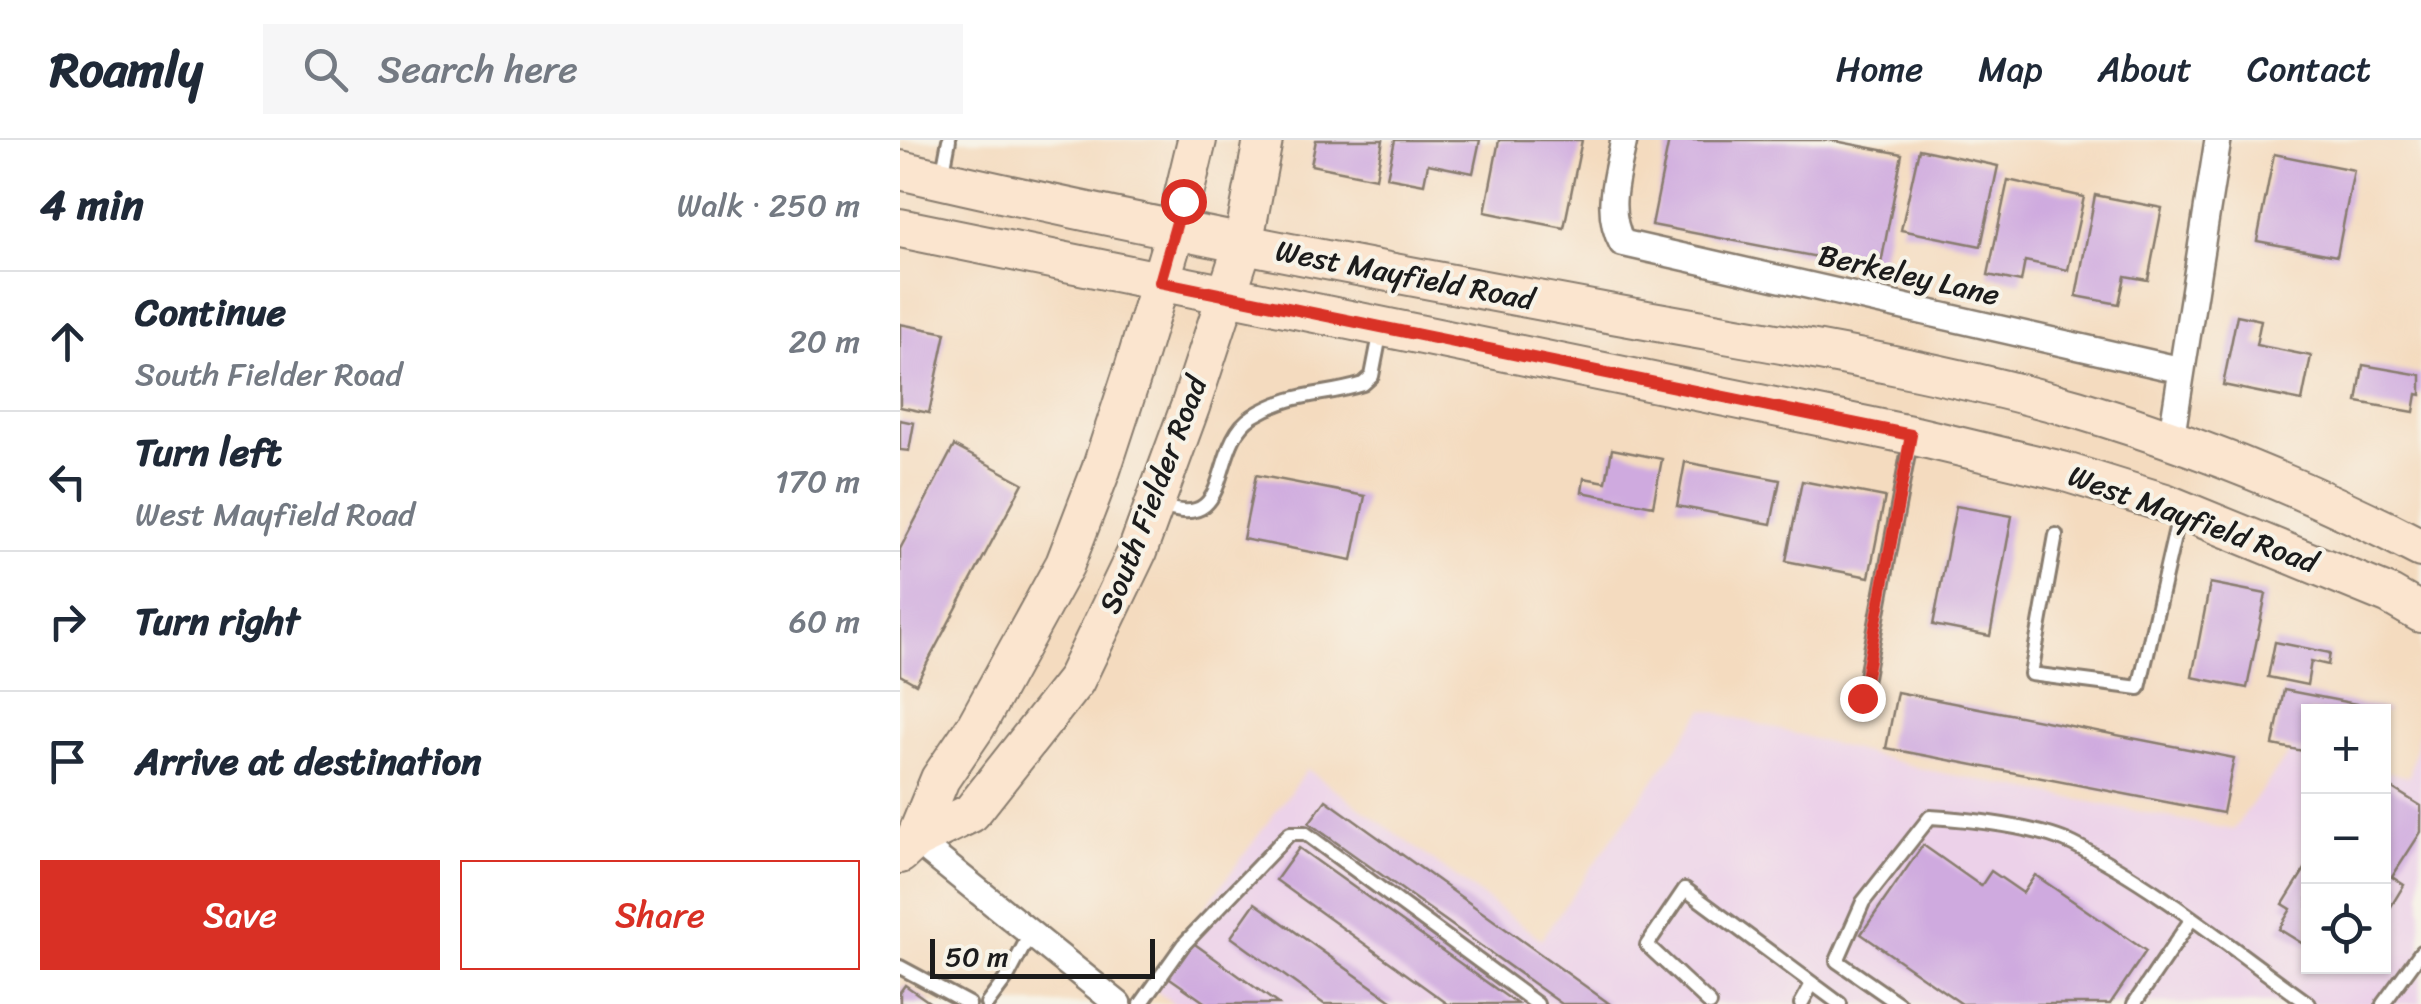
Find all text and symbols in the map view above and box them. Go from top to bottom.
search box [263,24,963,114]
text: Roamly [50,27,203,112]
text: Search here [378,36,578,103]
text: Home [1836,38,1923,100]
text: Map [1978,38,2043,100]
text: About [2098,38,2192,100]
text: Contact [2247,38,2371,100]
icon: search [298,42,353,97]
text: 4 min [40,168,144,242]
text: Walk · 250 m [677,177,860,234]
route start [1161,179,1207,225]
street label: West Mayfield Road [1271,223,1541,327]
street label: Berkeley Lane [1813,228,2005,322]
text: Continue [135,279,286,346]
text: 20 m [788,313,860,370]
icon: ahead [40,314,95,369]
text: South Fielder Road [135,346,402,403]
street label: South Fielder Road [1083,366,1224,622]
text: Turn left [135,419,281,486]
street label: West Mayfield Road [2060,449,2328,590]
text: 170 m [775,453,860,510]
icon: left [40,454,95,509]
text: West Mayfield Road [135,486,415,543]
text: Turn right [135,588,300,655]
text: 60 m [789,593,860,650]
icon: right [40,594,95,649]
route end [1840,676,1886,722]
map controls [2301,704,2391,974]
button: + [2301,704,2391,794]
text: Arrive at destination [135,728,482,795]
icon: arrive [40,734,95,789]
button: − [2301,794,2391,884]
button: Save [40,860,440,970]
button: Share [460,860,860,970]
button: locate [2301,884,2391,974]
text: 50 m [945,932,1009,981]
scale bar [930,934,1155,978]

